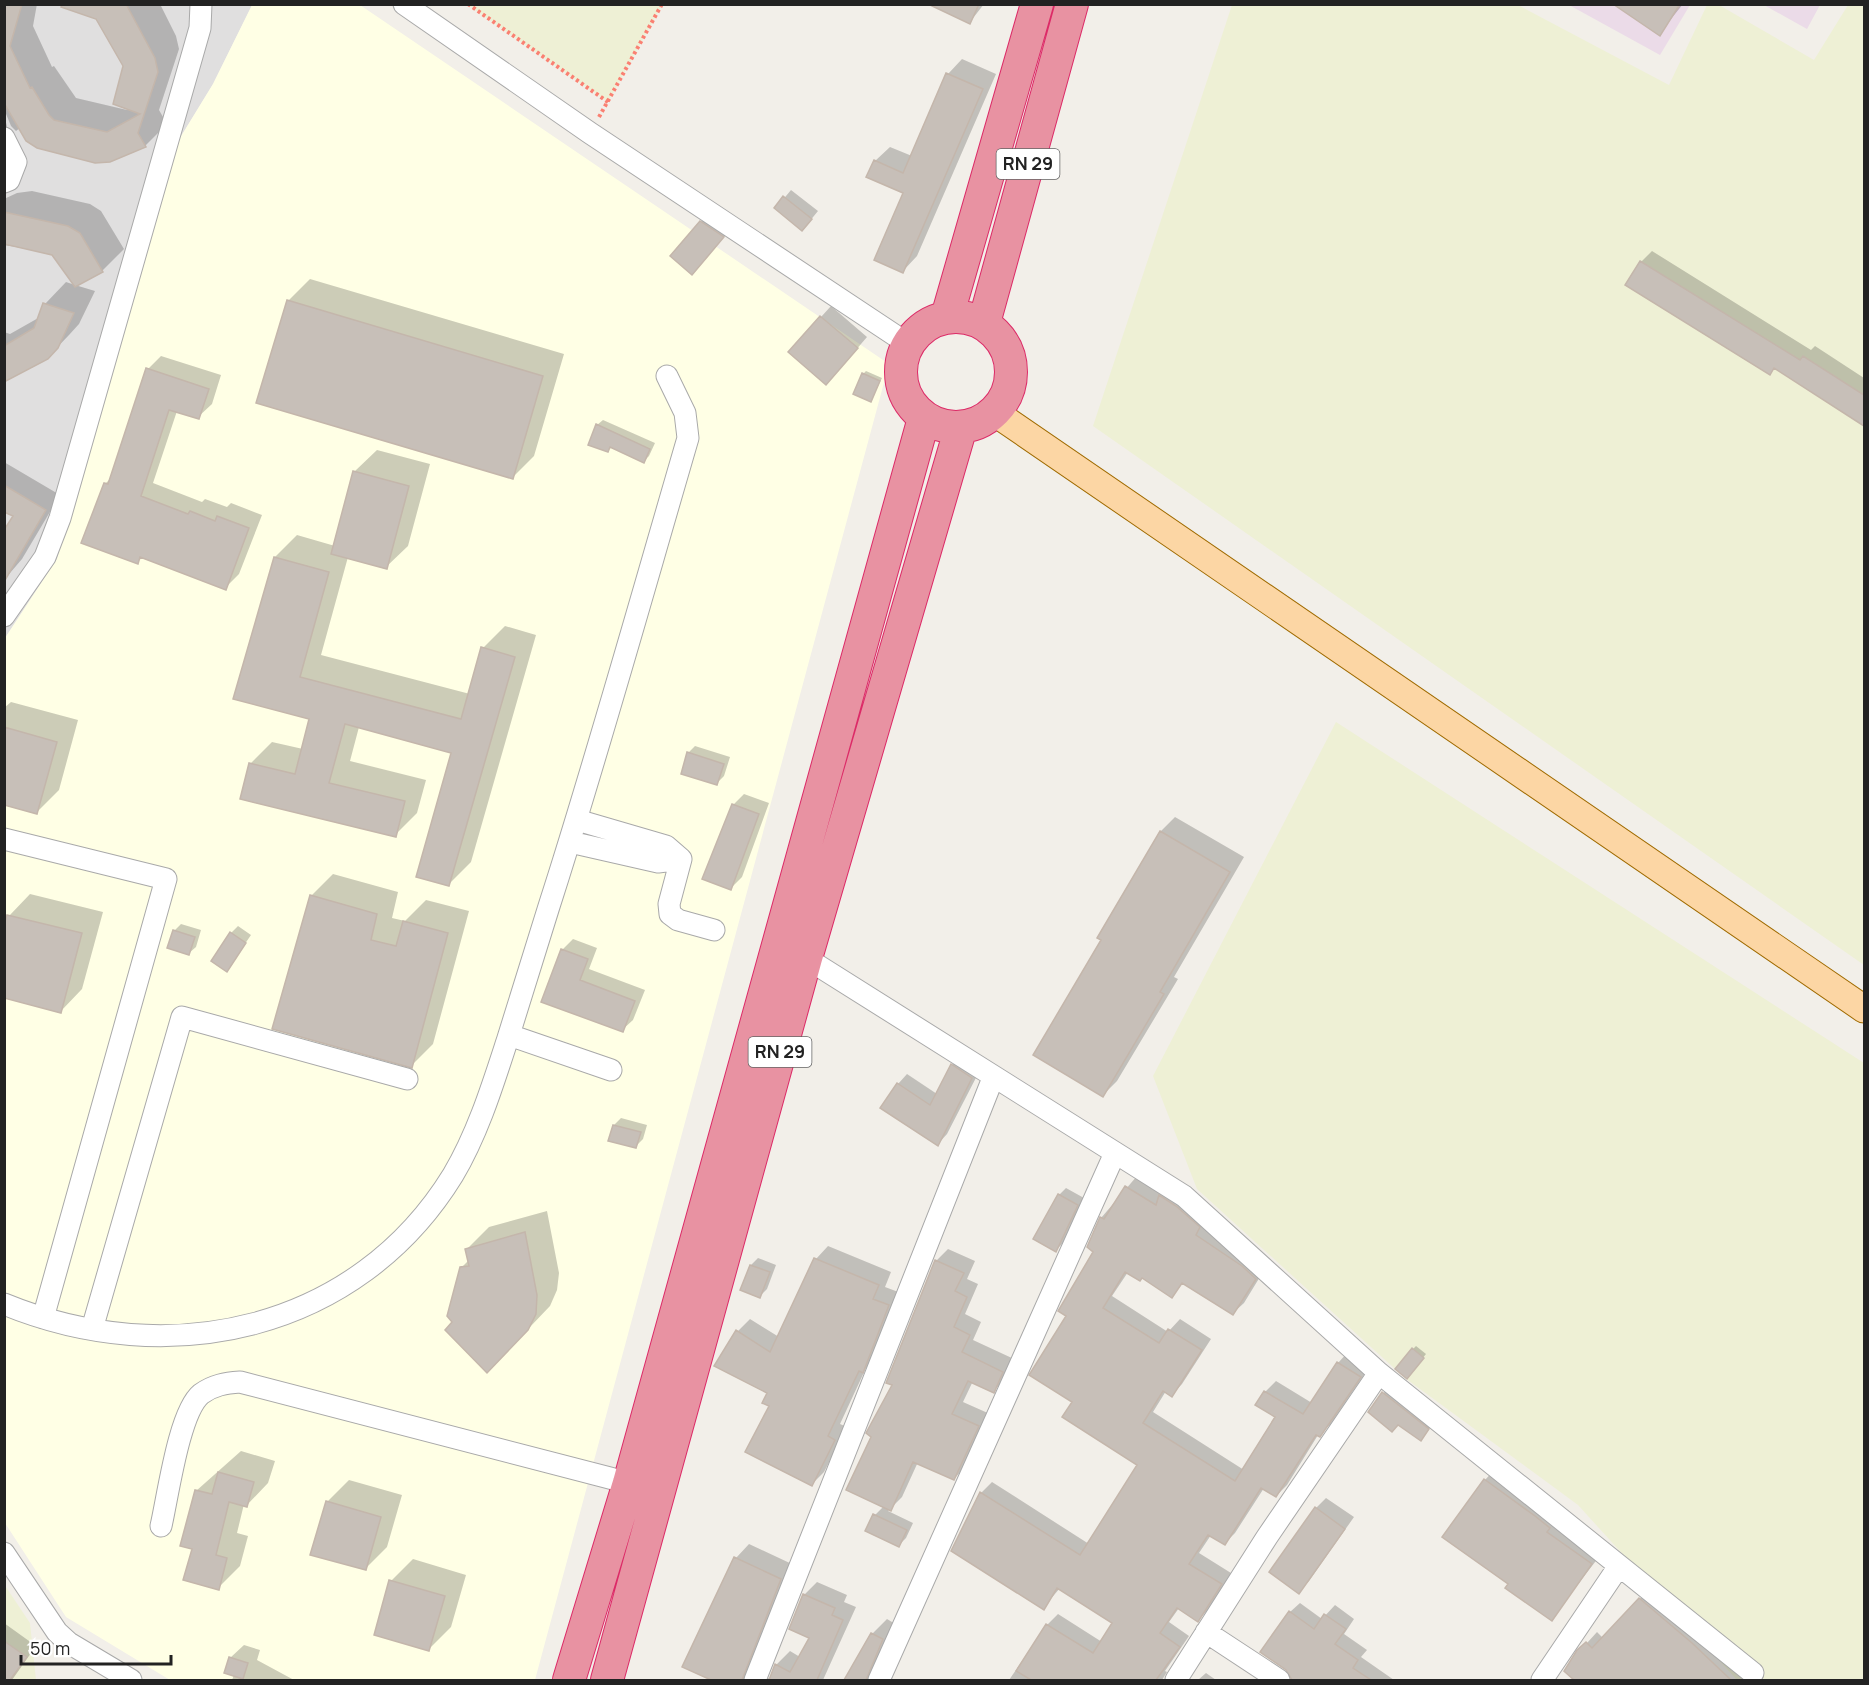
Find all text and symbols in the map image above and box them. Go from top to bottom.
road number: RN 29 [996,149,1060,179]
road number: RN 29 [748,1037,812,1067]
scale bar [21,1628,171,1666]
text: 50 m [30,1636,70,1660]

